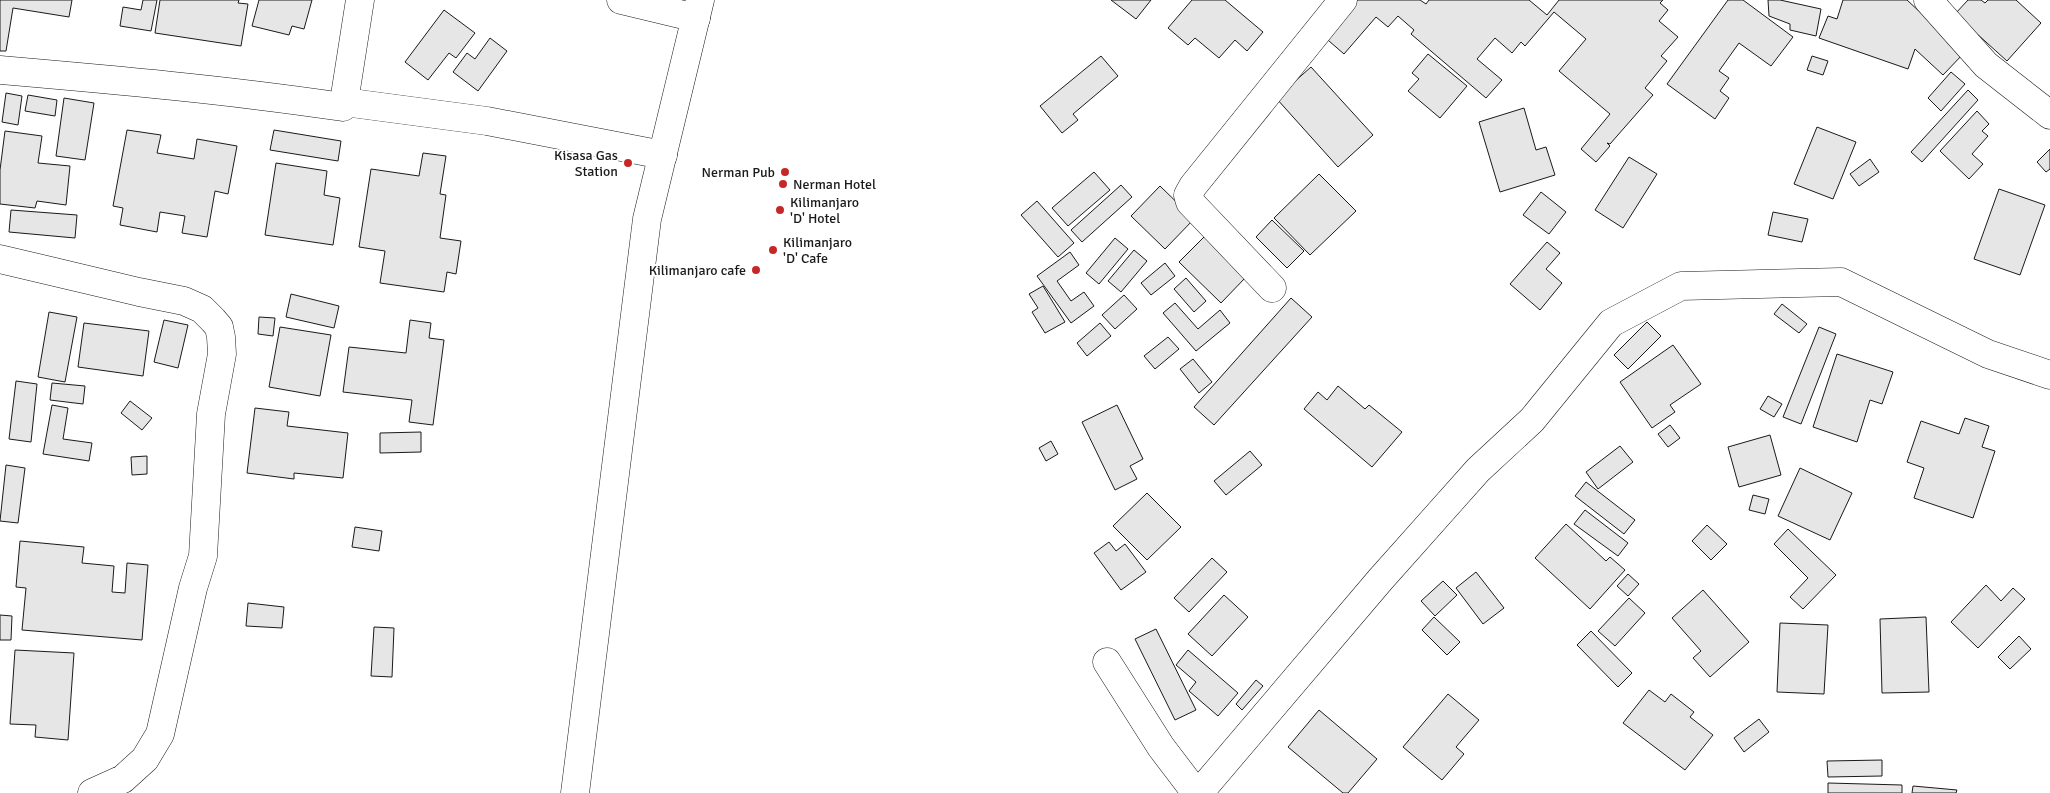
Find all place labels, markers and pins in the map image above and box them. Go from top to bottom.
place label: Kisasa Gas Station [554,147,618,180]
marker: Kisasa Gas Station [622,157,634,169]
place label: Nerman Pub [702,164,775,181]
marker: Nerman Pub [779,166,791,178]
place label: Nerman Hotel [793,176,876,193]
marker: Nerman Hotel [777,178,789,190]
place label: Kilimanjaro 'D' Hotel [790,194,859,227]
marker: Kilimanjaro 'D' Hotel [774,204,786,216]
place label: Kilimanjaro 'D' Cafe [783,234,852,267]
marker: Kilimanjaro 'D' Cafe [767,244,779,256]
place label: Kilimanjaro cafe [649,262,746,279]
marker: Kilimanjaro cafe [750,264,762,276]

